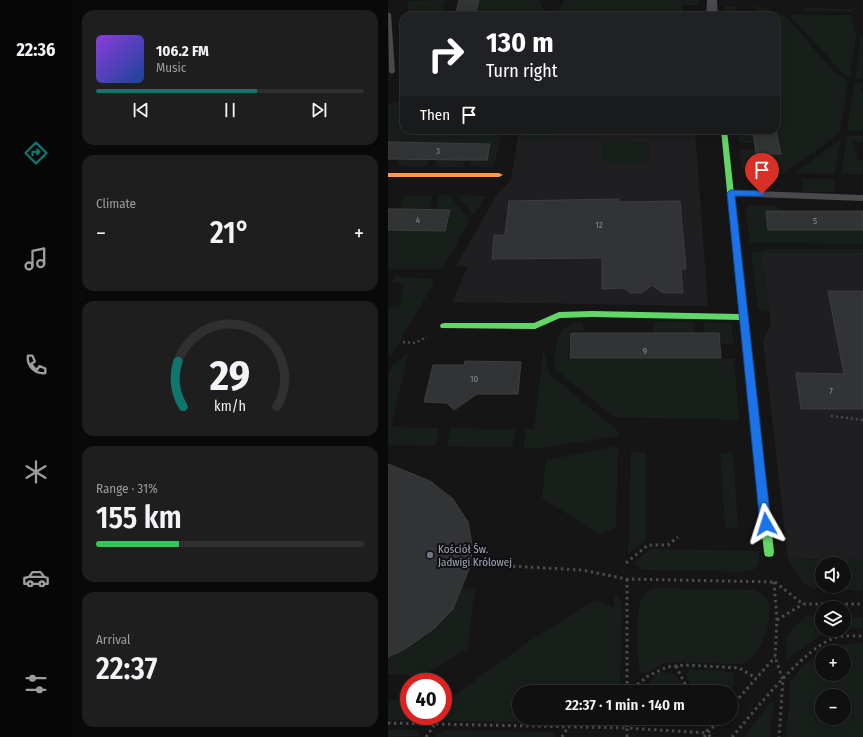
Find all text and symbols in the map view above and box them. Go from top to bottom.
text: 130 m [486,26,554,59]
icon: right [420,28,472,80]
text: 22:36 [16,39,56,61]
text: 106.2 FM [156,42,209,60]
text: Music [156,60,186,75]
text: Turn right [486,60,558,82]
icon: previous [130,99,152,121]
icon: pause [219,99,241,121]
icon: next [308,99,330,121]
icon: arrive [458,104,480,126]
text: Then [420,106,450,124]
icon: directions [22,139,50,167]
house number: 3 [436,146,440,156]
pin [745,153,779,194]
icon: arrive [751,159,773,181]
text: Climate [96,196,136,211]
text: 21° [210,215,250,251]
house number: 4 [416,215,421,225]
house number: 5 [813,216,817,226]
text: − [96,220,106,247]
text: + [354,220,364,247]
house number: 12 [595,220,603,230]
icon: music [22,245,50,273]
house number: 9 [643,346,647,356]
text: 29 [209,350,250,400]
icon: phone [22,351,50,379]
house number: 10 [470,374,478,384]
house number: 7 [829,386,833,396]
text: km/h [214,397,246,414]
icon: climate [22,458,50,486]
text: Range · 31% [96,481,158,496]
text: 155 km [96,500,182,536]
position arrow [745,503,787,545]
place label: Kościół Św. Jadwigi Królowej [438,542,512,569]
marker: Kościół Św. Jadwigi Królowej [425,550,435,560]
map controls [815,557,851,725]
button: sound [815,557,851,593]
icon: car [22,564,50,592]
button: layers [815,601,851,637]
text: Arrival [96,632,130,647]
button: + [815,645,851,681]
text: 22:37 [96,651,157,687]
icon: filters [22,670,50,698]
speed limit sign: 40 [400,673,452,725]
button: − [815,689,851,725]
text: 22:37 · 1 min · 140 m [565,696,685,714]

